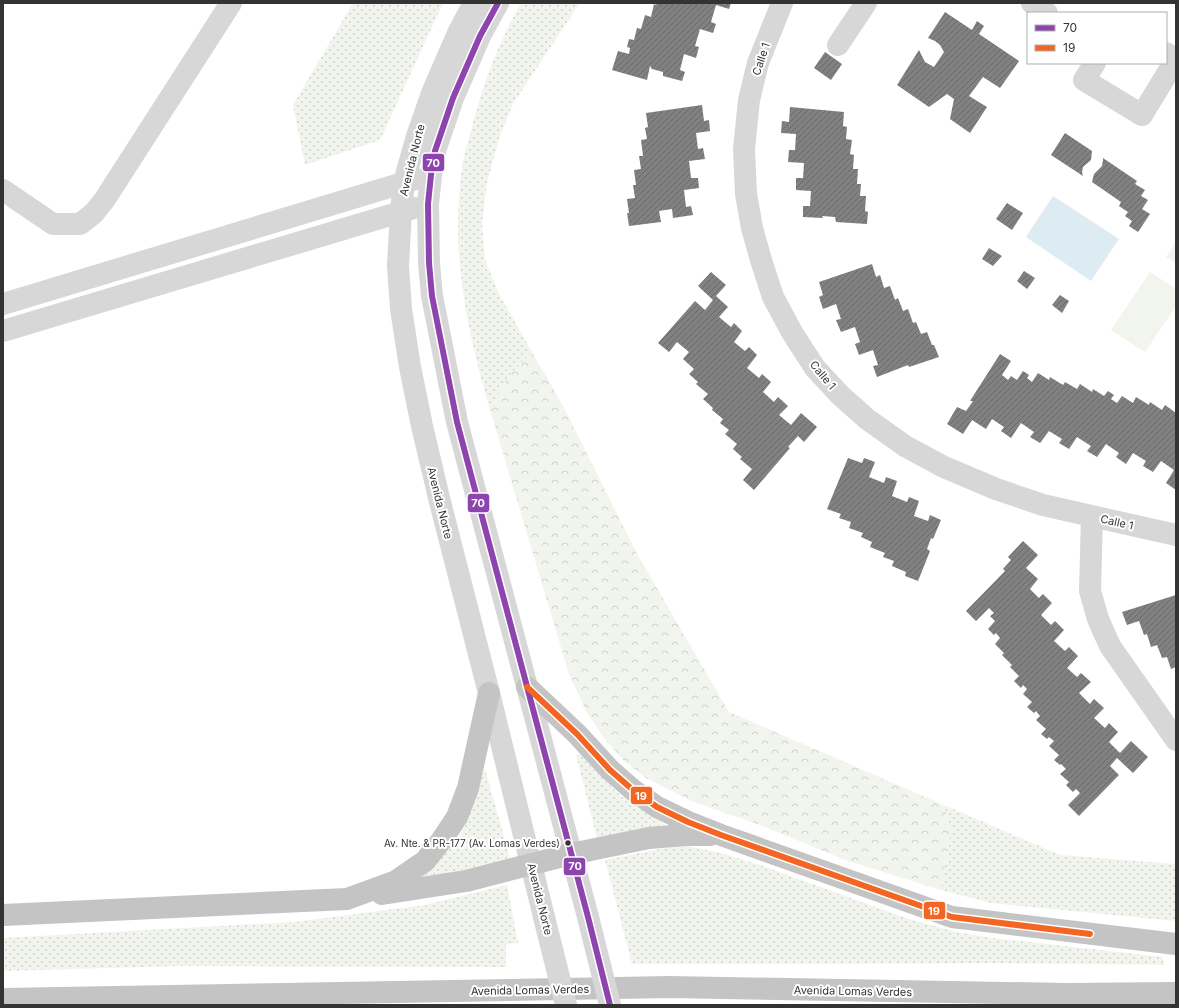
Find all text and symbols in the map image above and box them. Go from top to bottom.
legend [1027,12,1167,64]
text: 70 [1063,20,1077,35]
text: 19 [1063,40,1075,55]
street label: Calle 1 [749,41,773,77]
street label: Avenida Norte [396,123,428,197]
line badge: 70 [422,153,445,172]
text: 70 [426,156,440,170]
street label: Calle 1 [807,358,839,392]
street label: Avenida Norte [424,466,456,540]
line badge: 70 [467,493,490,513]
text: 70 [471,496,485,510]
street label: Calle 1 [1099,511,1135,533]
line badge: 19 [630,786,653,805]
text: 19 [635,789,647,803]
place label: Av. Nte. & PR-177 (Av. Lomas Verdes) [384,837,560,849]
marker: Av. Nte. & PR-177 (Av. Lomas Verdes) [563,838,573,848]
line badge: 70 [563,857,586,876]
text: 70 [568,859,582,873]
street label: Avenida Norte [524,862,556,936]
line badge: 19 [923,901,946,920]
text: 19 [928,904,940,918]
street label: Avenida Lomas Verdes [471,982,589,998]
street label: Avenida Lomas Verdes [794,983,912,999]

